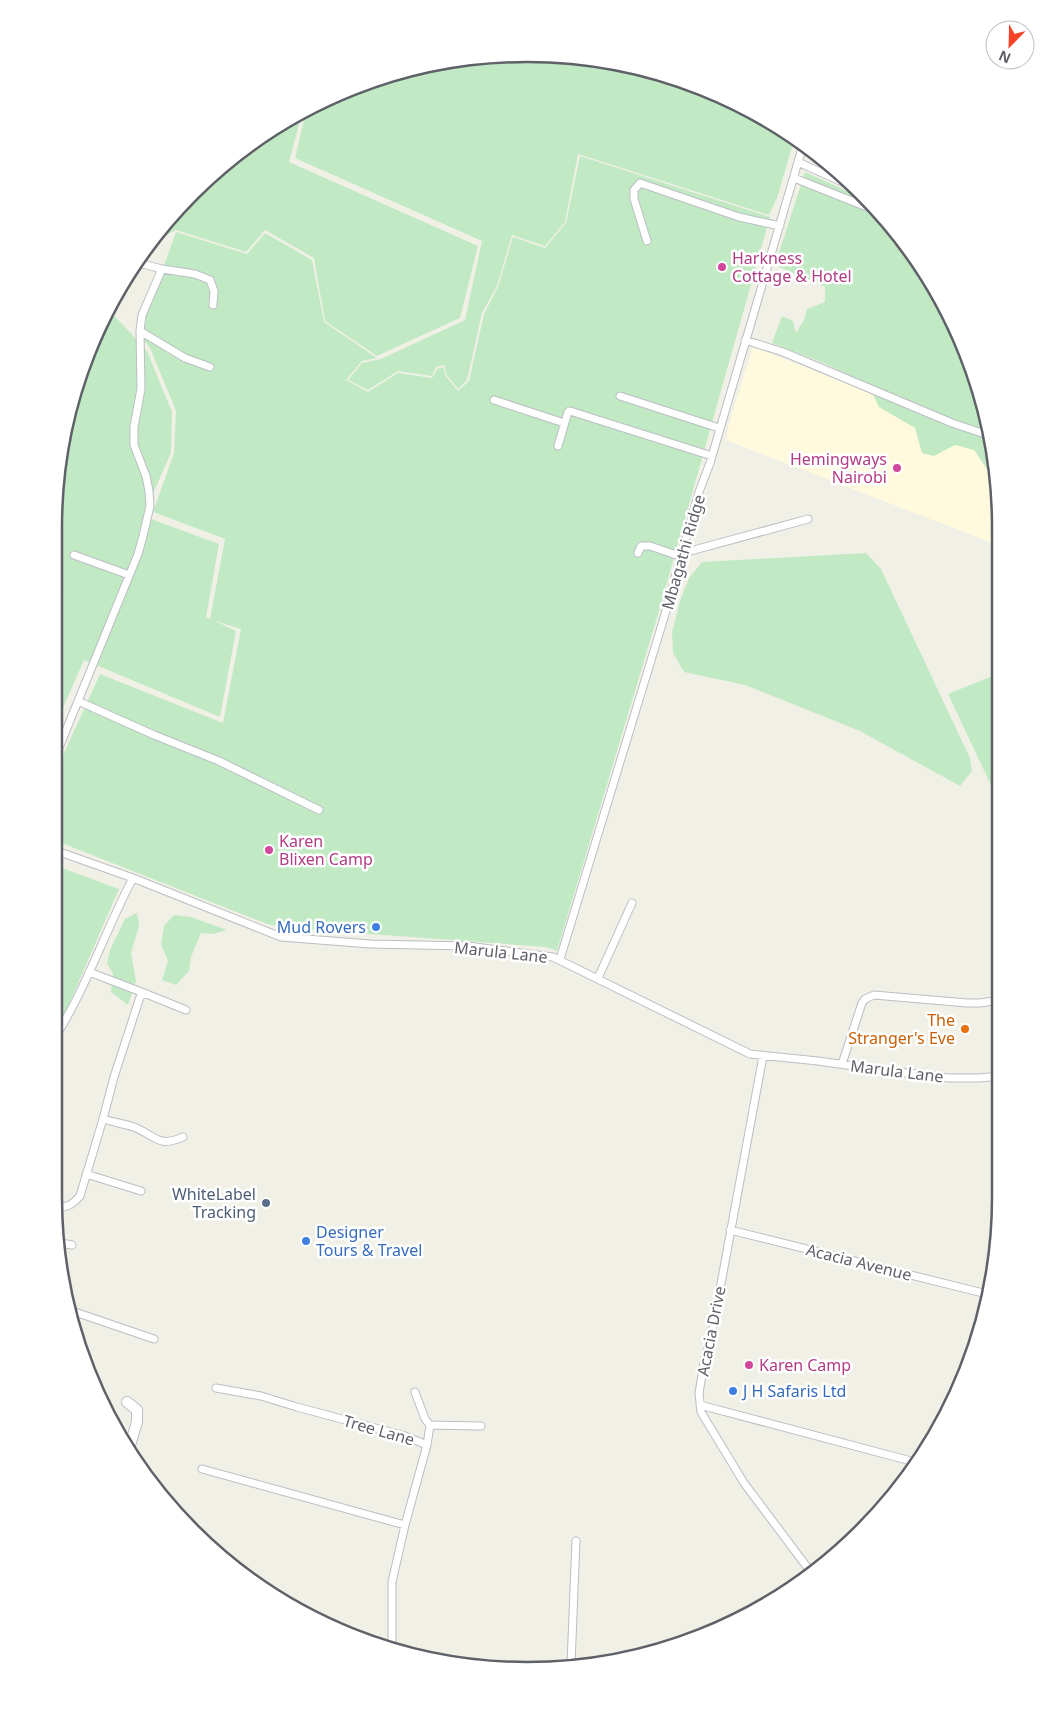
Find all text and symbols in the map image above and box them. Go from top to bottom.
north arrow [985,20,1035,70]
text: N [996,46,1014,68]
place label: Harkness Cottage & Hotel [732,247,852,287]
marker: Harkness Cottage & Hotel [716,261,728,273]
place label: Hemingways Nairobi [790,448,887,488]
marker: Hemingways Nairobi [891,462,903,474]
street label: Mbagathi Ridge [656,492,710,612]
place label: Karen Blixen Camp [279,830,373,870]
marker: Karen Blixen Camp [263,844,275,856]
place label: Mud Rovers [277,916,366,938]
marker: Mud Rovers [370,921,382,933]
street label: Marula Lane [453,936,549,968]
place label: The Stranger's Eve [848,1009,955,1049]
marker: The Stranger's Eve [959,1023,971,1035]
street label: Marula Lane [849,1054,945,1088]
place label: WhiteLabel Tracking [172,1183,256,1223]
marker: WhiteLabel Tracking [260,1197,272,1209]
place label: Designer Tours & Travel [316,1221,422,1261]
marker: Designer Tours & Travel [300,1235,312,1247]
street label: Acacia Avenue [804,1238,914,1286]
street label: Acacia Drive [691,1284,731,1378]
place label: Karen Camp [759,1354,851,1376]
marker: Karen Camp [743,1359,755,1371]
place label: J H Safaris Ltd [741,1380,846,1402]
marker: J H Safaris Ltd [727,1385,739,1397]
street label: Tree Lane [341,1409,417,1451]

